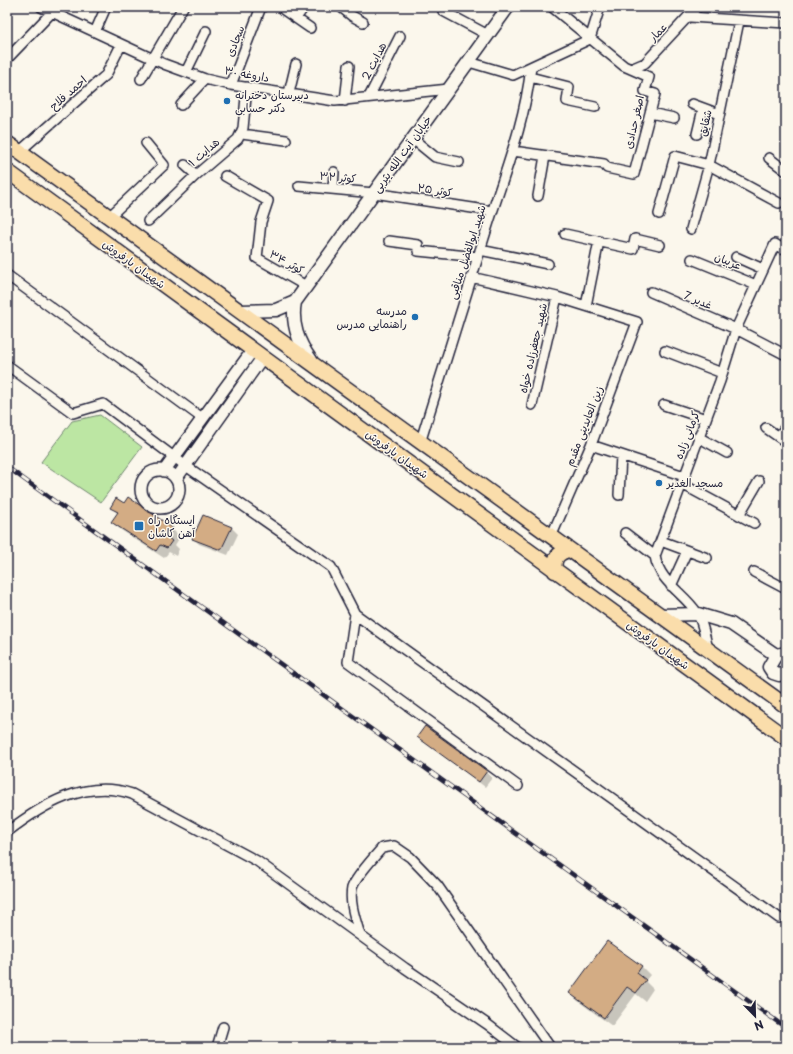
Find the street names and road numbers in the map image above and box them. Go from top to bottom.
street label: عمار [644,18,671,46]
street label: سجادی [221,23,248,59]
street label: هدایت 2 [357,39,390,83]
street label: داروغه ۳۰ [223,61,271,86]
street label: احمد فلاح [45,72,90,114]
street label: اصغر حدادی [619,93,648,150]
street label: شقایق [693,108,716,138]
street label: خیابان آیت الله یثربی [368,112,435,196]
street label: هدایت ۱ [184,133,223,170]
street label: کوثر ۳۲ [319,166,357,187]
street label: کوثر ۲۵ [416,178,454,201]
street label: شهید ابوالفضل مناقبی [443,202,490,301]
street label: شهیدان بارفروش [99,235,169,292]
street label: کوثر ۳۴ [267,245,308,278]
street label: عربیان [712,248,744,274]
street label: غدیر 7 [681,286,715,313]
street label: شهید جعفرزاده خواه [514,301,551,395]
street label: زین العابدینی مقدم [560,383,608,469]
street label: کرمانی زاده [670,408,704,461]
street label: شهیدان بارفروش [362,425,432,482]
street label: شهیدان بارفروش [623,616,693,673]

